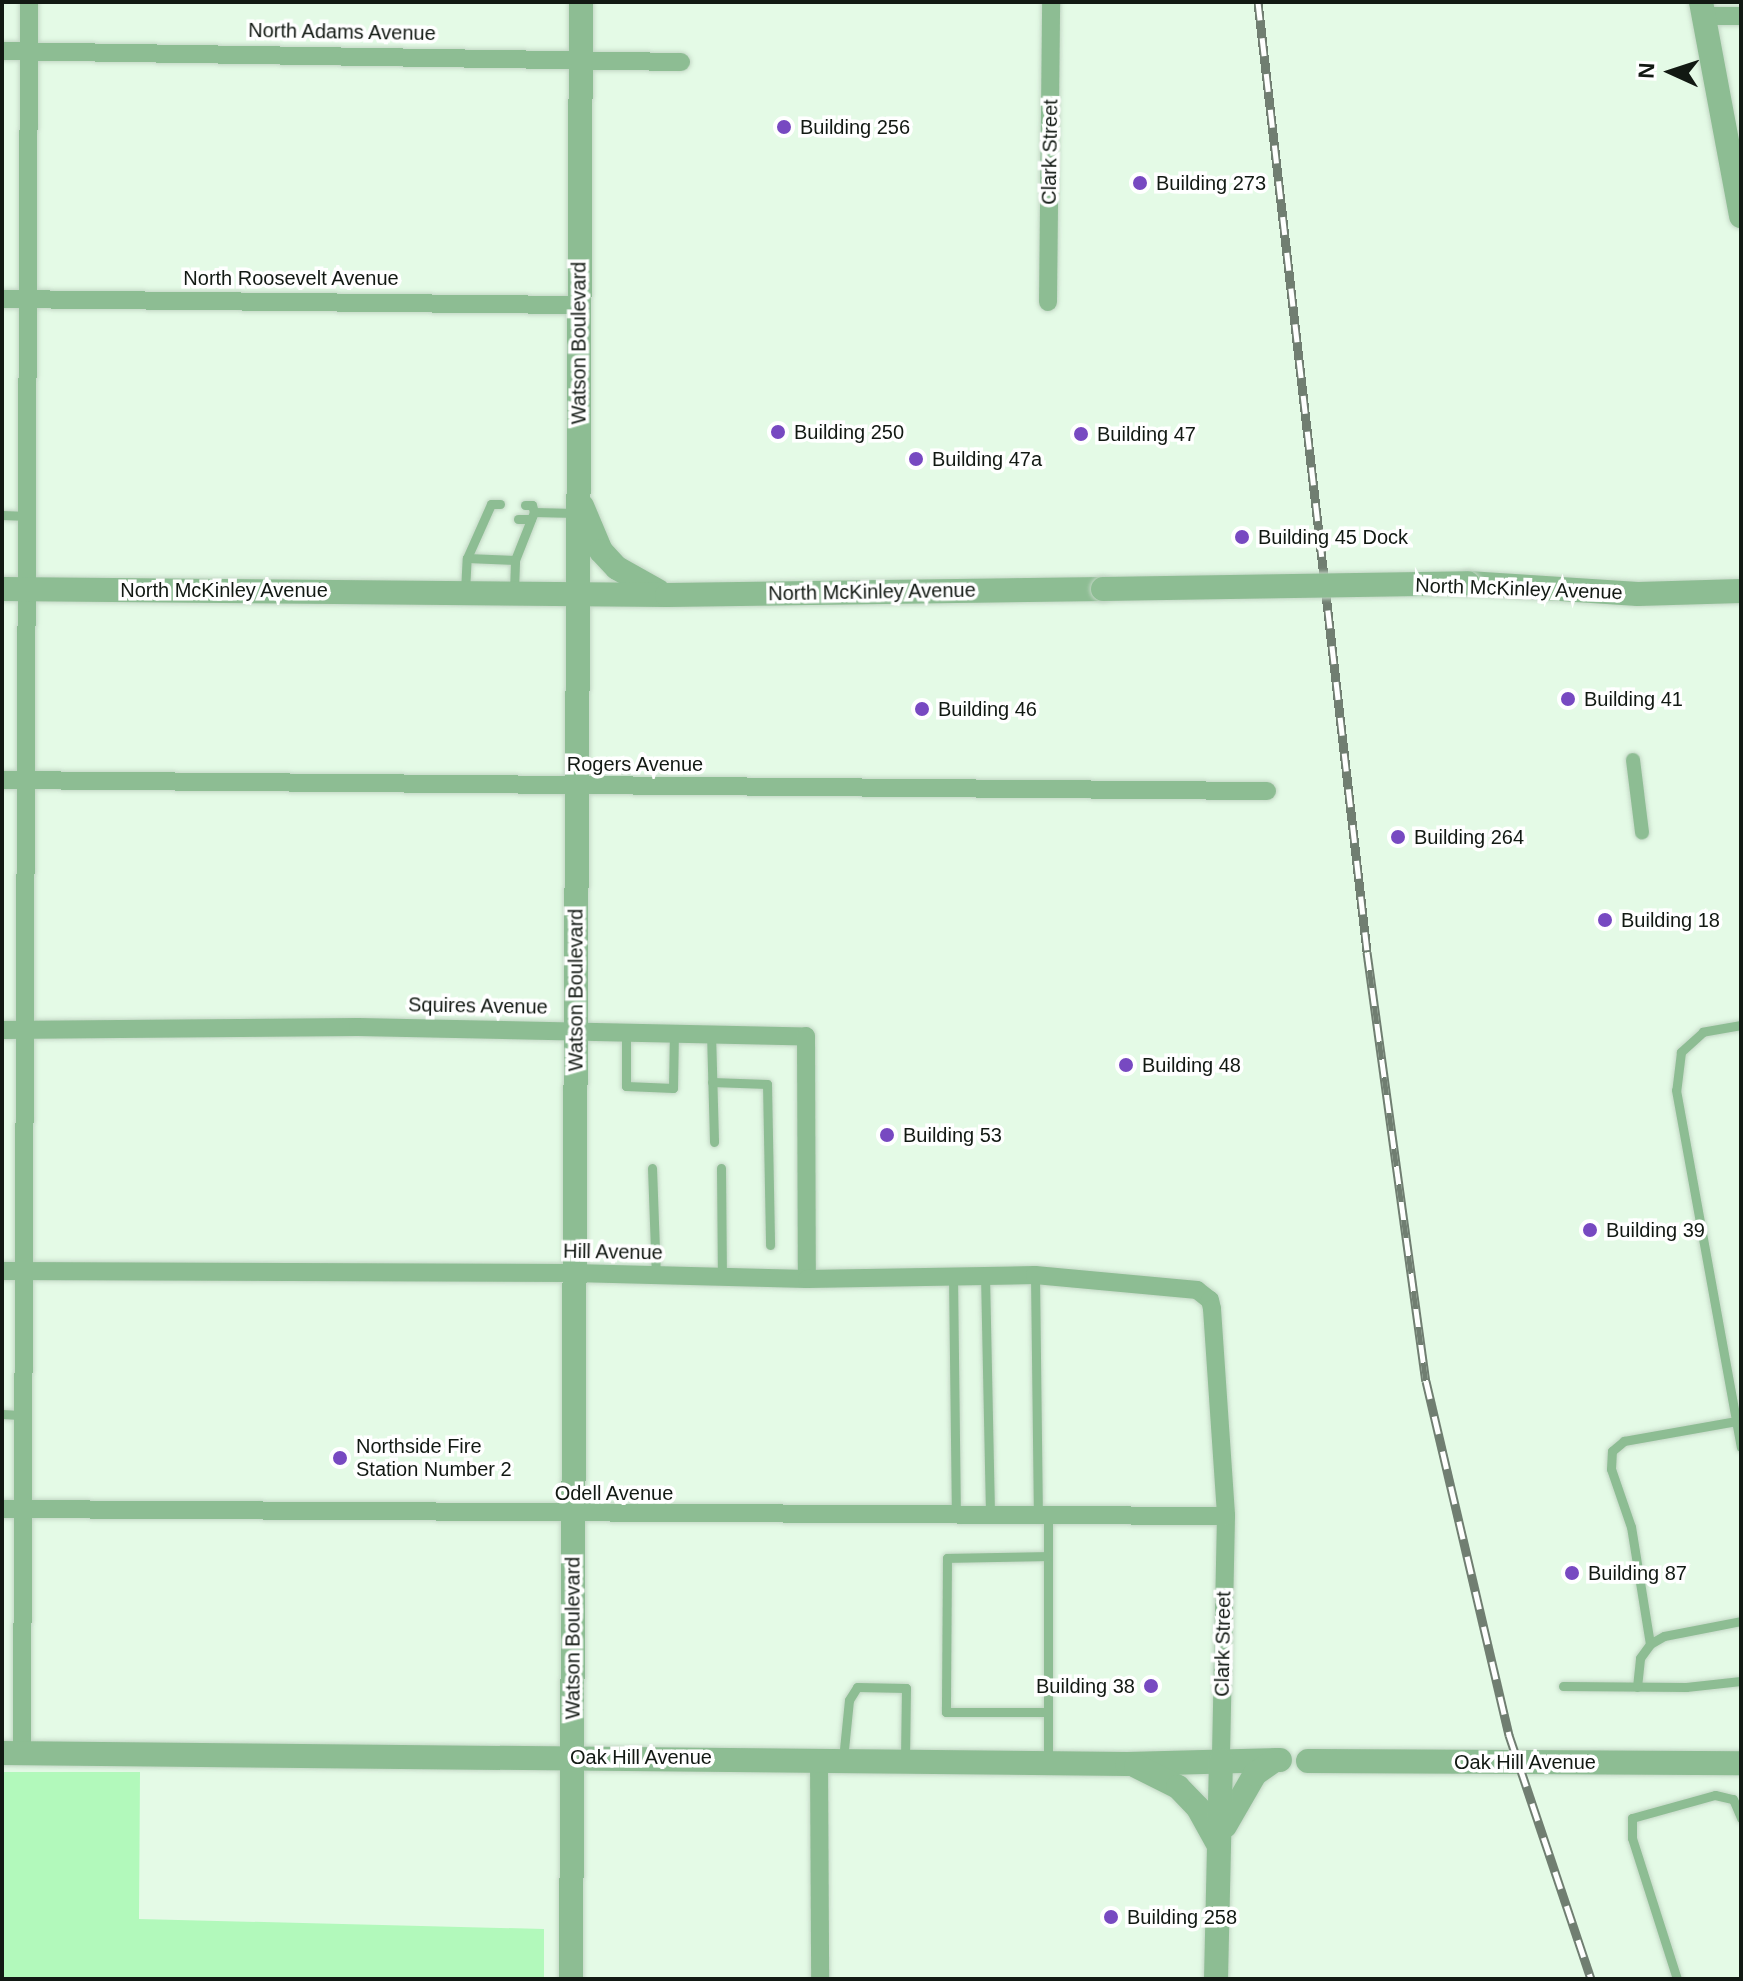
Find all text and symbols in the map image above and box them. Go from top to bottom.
street label: North Adams Avenue [247,18,437,46]
north arrow [1631,32,1711,112]
text: N [1634,62,1659,79]
street label: Clark Street [1037,99,1063,205]
place label: Building 256 [800,115,910,139]
marker: Building 256 [775,118,793,136]
place label: Building 273 [1156,171,1266,195]
marker: Building 273 [1131,174,1149,192]
street label: Watson Boulevard [567,262,591,424]
street label: North Roosevelt Avenue [183,266,399,290]
place label: Building 250 [794,420,904,444]
place label: Building 47 [1097,422,1196,446]
marker: Building 250 [769,423,787,441]
marker: Building 47 [1072,425,1090,443]
place label: Building 47a [932,447,1042,471]
marker: Building 47a [907,450,925,468]
place label: Building 45 Dock [1258,525,1408,549]
marker: Building 45 Dock [1233,528,1251,546]
street label: North McKinley Avenue [1414,573,1624,605]
street label: North McKinley Avenue [120,578,328,602]
street label: North McKinley Avenue [767,578,977,606]
place label: Building 41 [1584,687,1683,711]
marker: Building 41 [1559,690,1577,708]
place label: Building 46 [938,697,1037,721]
marker: Building 46 [913,700,931,718]
street label: Rogers Avenue [566,752,704,776]
place label: Building 264 [1414,825,1524,849]
marker: Building 264 [1389,828,1407,846]
place label: Building 18 [1621,908,1720,932]
street label: Watson Boulevard [564,909,588,1071]
marker: Building 18 [1596,911,1614,929]
street label: Squires Avenue [407,993,549,1019]
place label: Building 48 [1142,1053,1241,1077]
marker: Building 48 [1117,1056,1135,1074]
place label: Building 53 [903,1123,1002,1147]
marker: Building 53 [878,1126,896,1144]
place label: Building 39 [1606,1218,1705,1242]
marker: Building 39 [1581,1221,1599,1239]
street label: Hill Avenue [562,1239,664,1265]
place label: Northside Fire Station Number 2 [356,1434,512,1481]
marker: Northside Fire Station Number 2 [331,1449,349,1467]
street label: Odell Avenue [554,1481,674,1505]
street label: Watson Boulevard [561,1557,585,1719]
place label: Building 87 [1588,1561,1687,1585]
marker: Building 87 [1563,1564,1581,1582]
street label: Clark Street [1210,1591,1236,1697]
place label: Building 38 [1036,1674,1135,1698]
marker: Building 38 [1142,1677,1160,1695]
street label: Oak Hill Avenue [569,1745,713,1769]
street label: Oak Hill Avenue [1453,1750,1597,1774]
place label: Building 258 [1127,1905,1237,1929]
marker: Building 258 [1102,1908,1120,1926]

